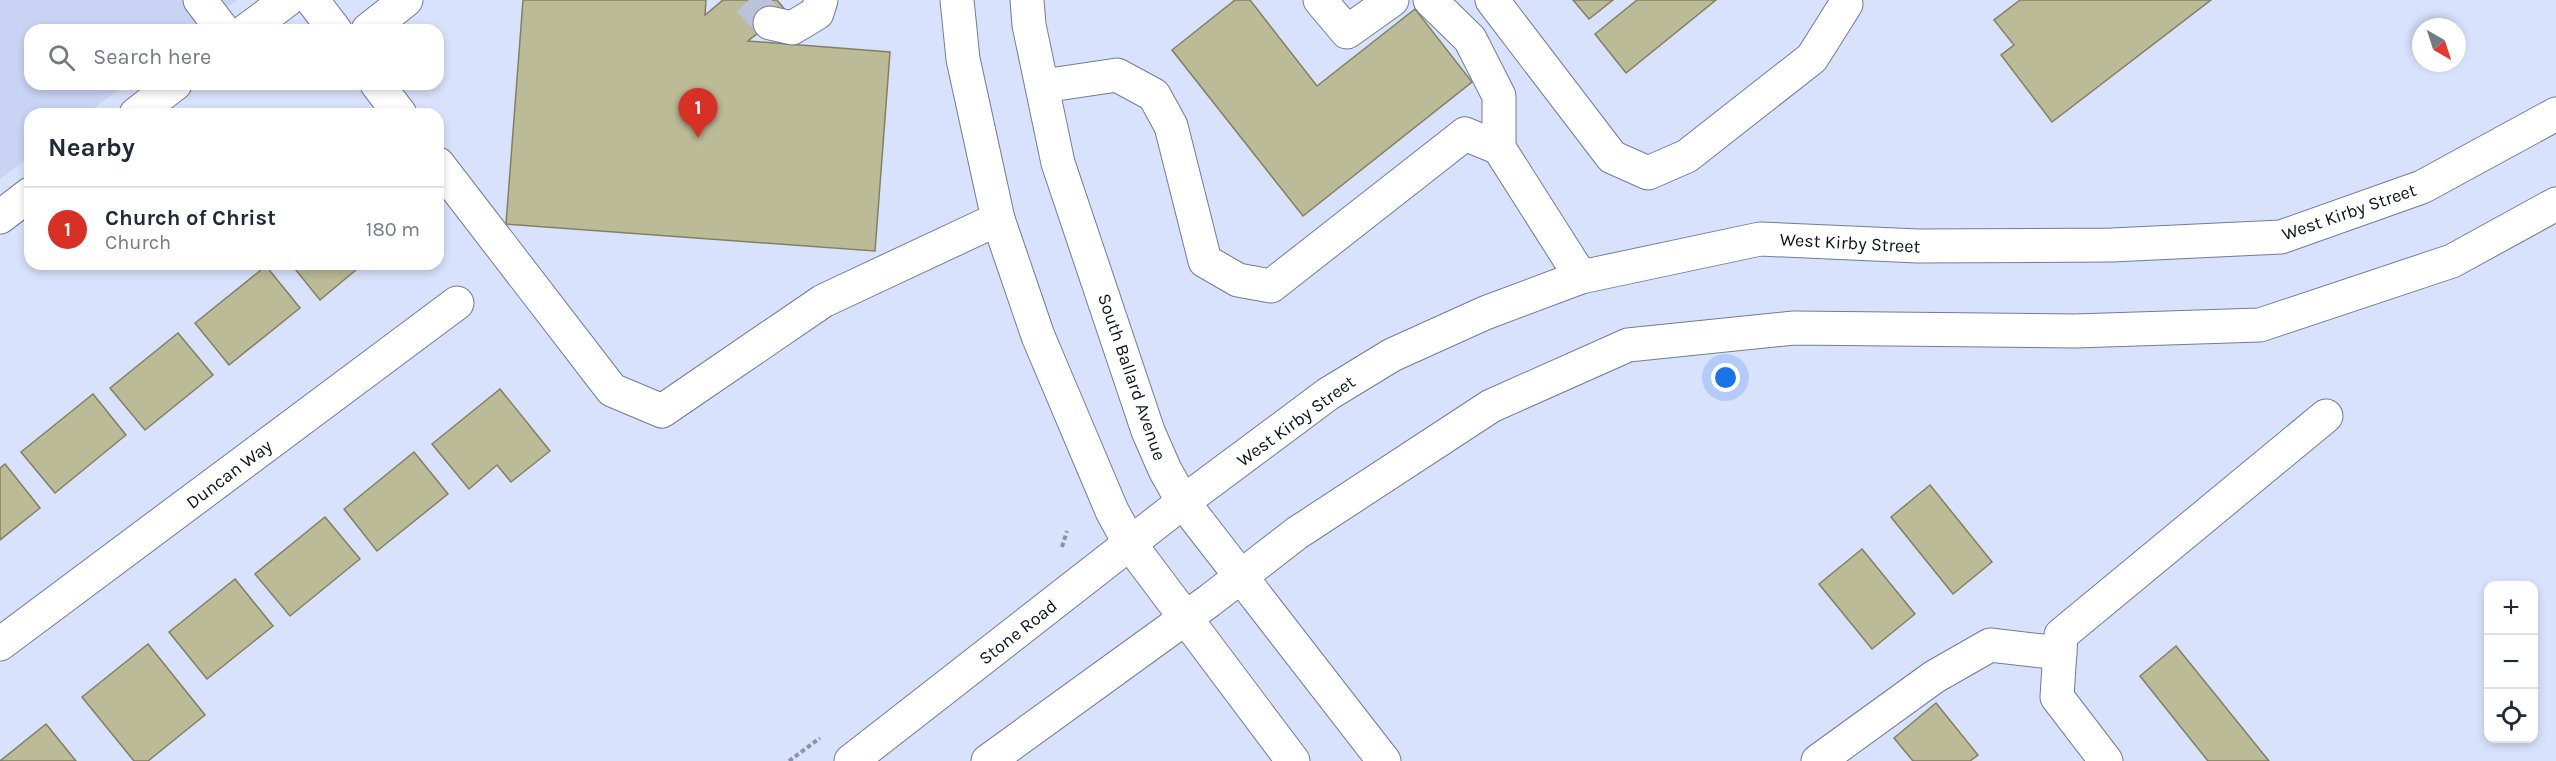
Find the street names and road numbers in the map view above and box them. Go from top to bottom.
street label: West Kirby Street [2279,179,2419,245]
street label: West Kirby Street [1779,228,1921,258]
street label: South Ballard Avenue [1093,291,1171,463]
street label: West Kirby Street [1233,371,1360,471]
street label: Duncan Way [182,434,277,513]
street label: Stone Road [974,595,1062,669]

